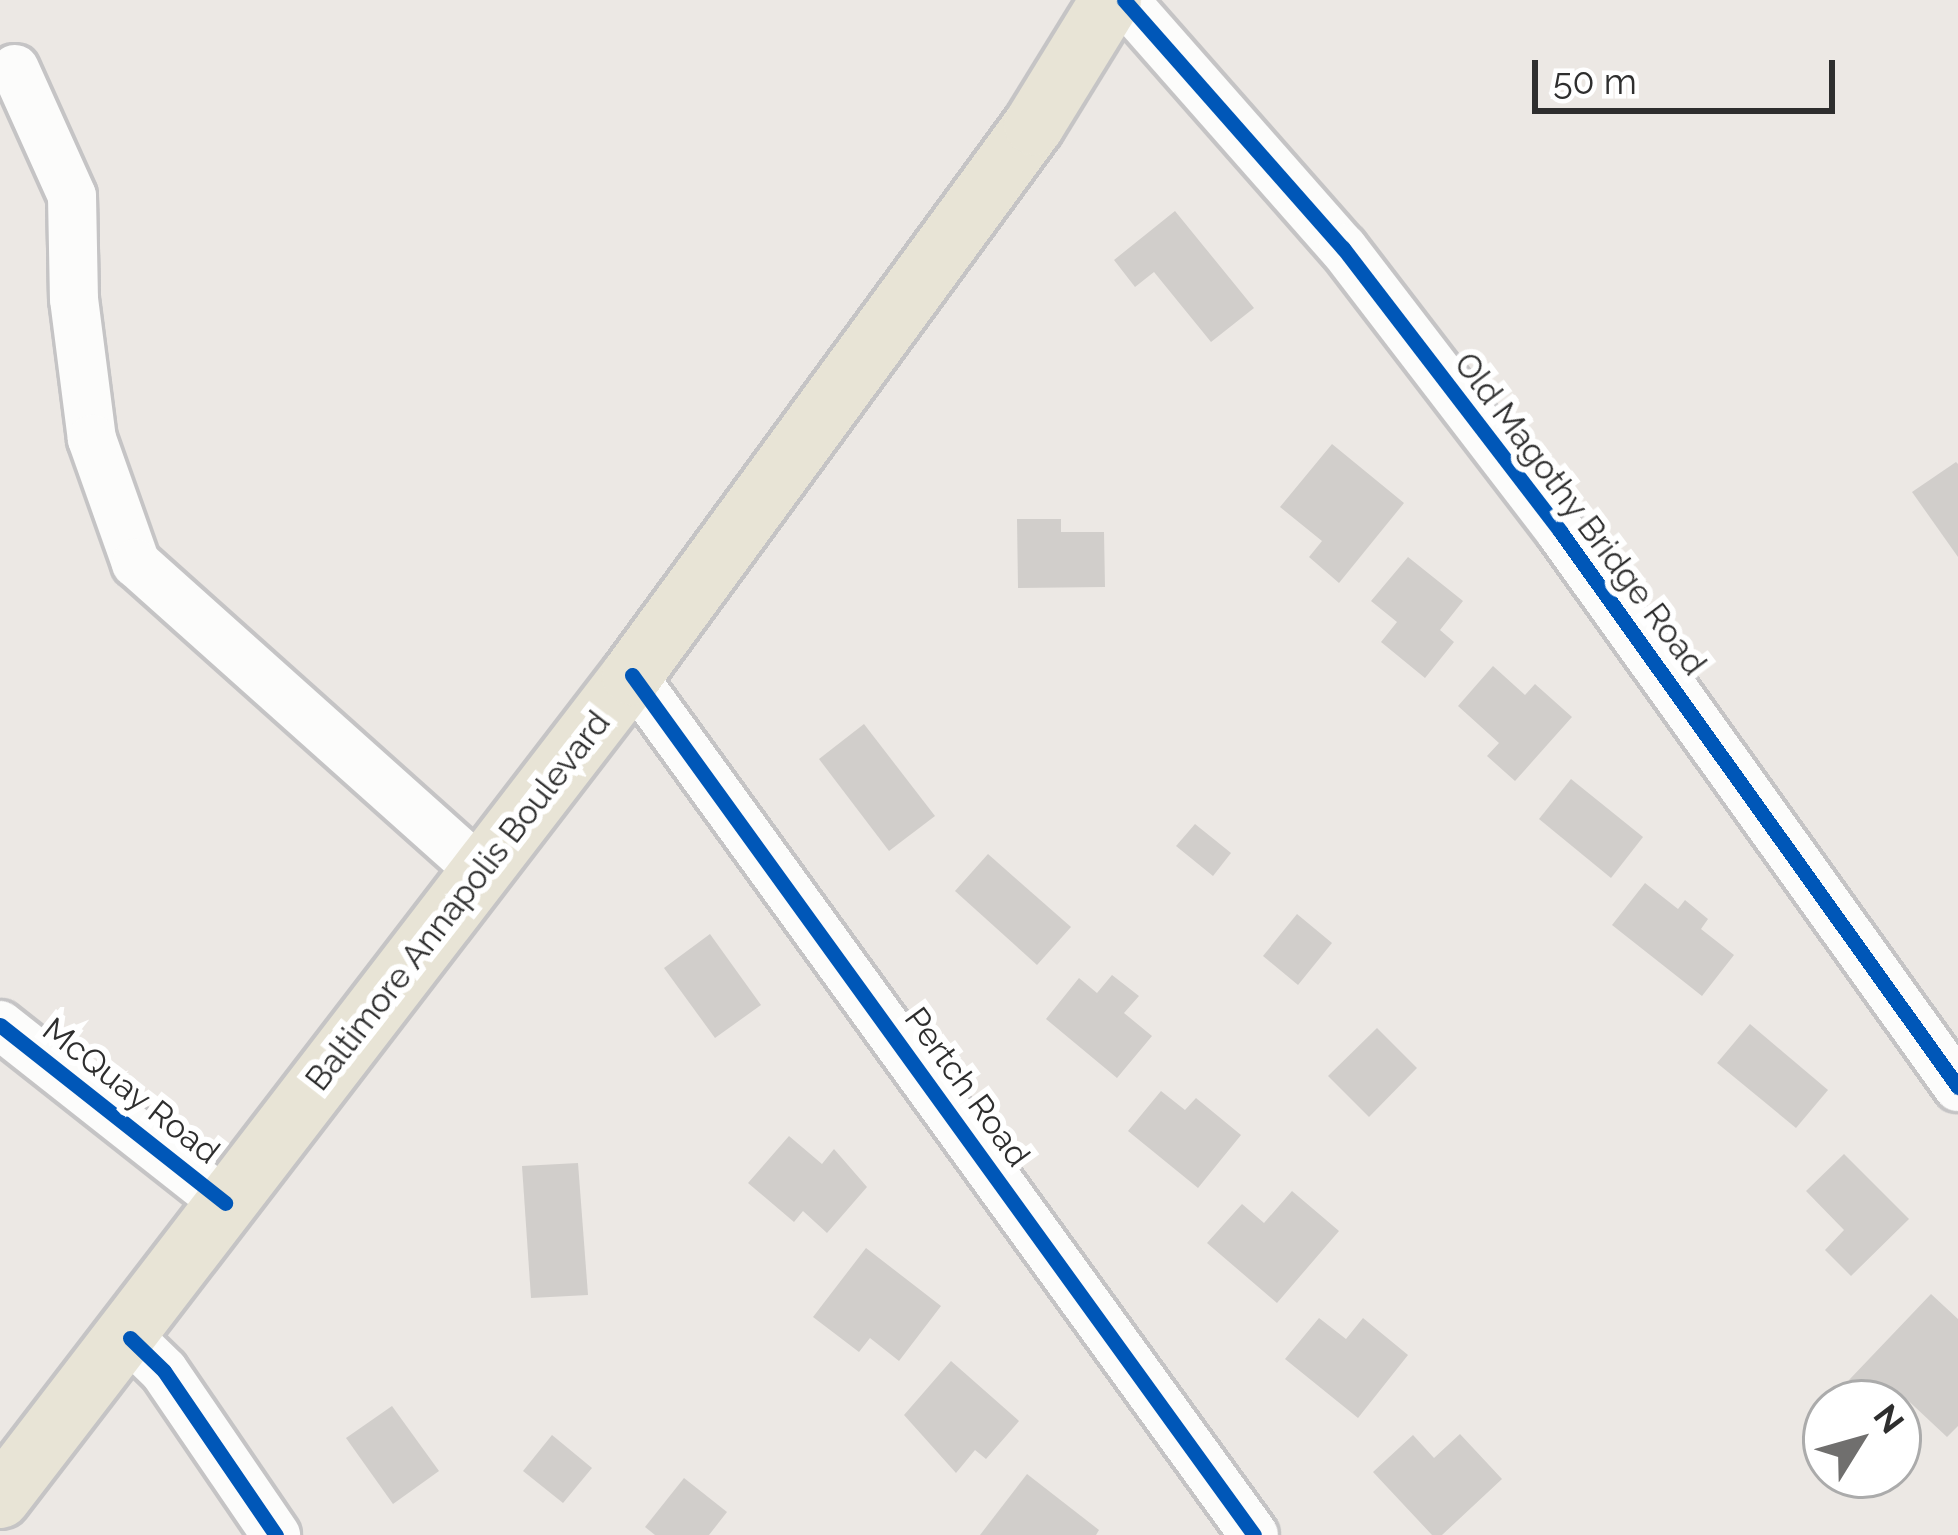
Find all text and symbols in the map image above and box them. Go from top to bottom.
scale bar [1538,36,1841,110]
text: 50 m [1553,60,1637,102]
street label: Old Magothy Bridge Road [1446,345,1714,683]
street label: Baltimore Annapolis Boulevard [297,703,619,1099]
street label: Pertch Road [896,1000,1038,1174]
street label: McQuay Road [35,1010,227,1172]
north arrow [1802,1379,1922,1499]
text: N [1866,1397,1912,1441]

